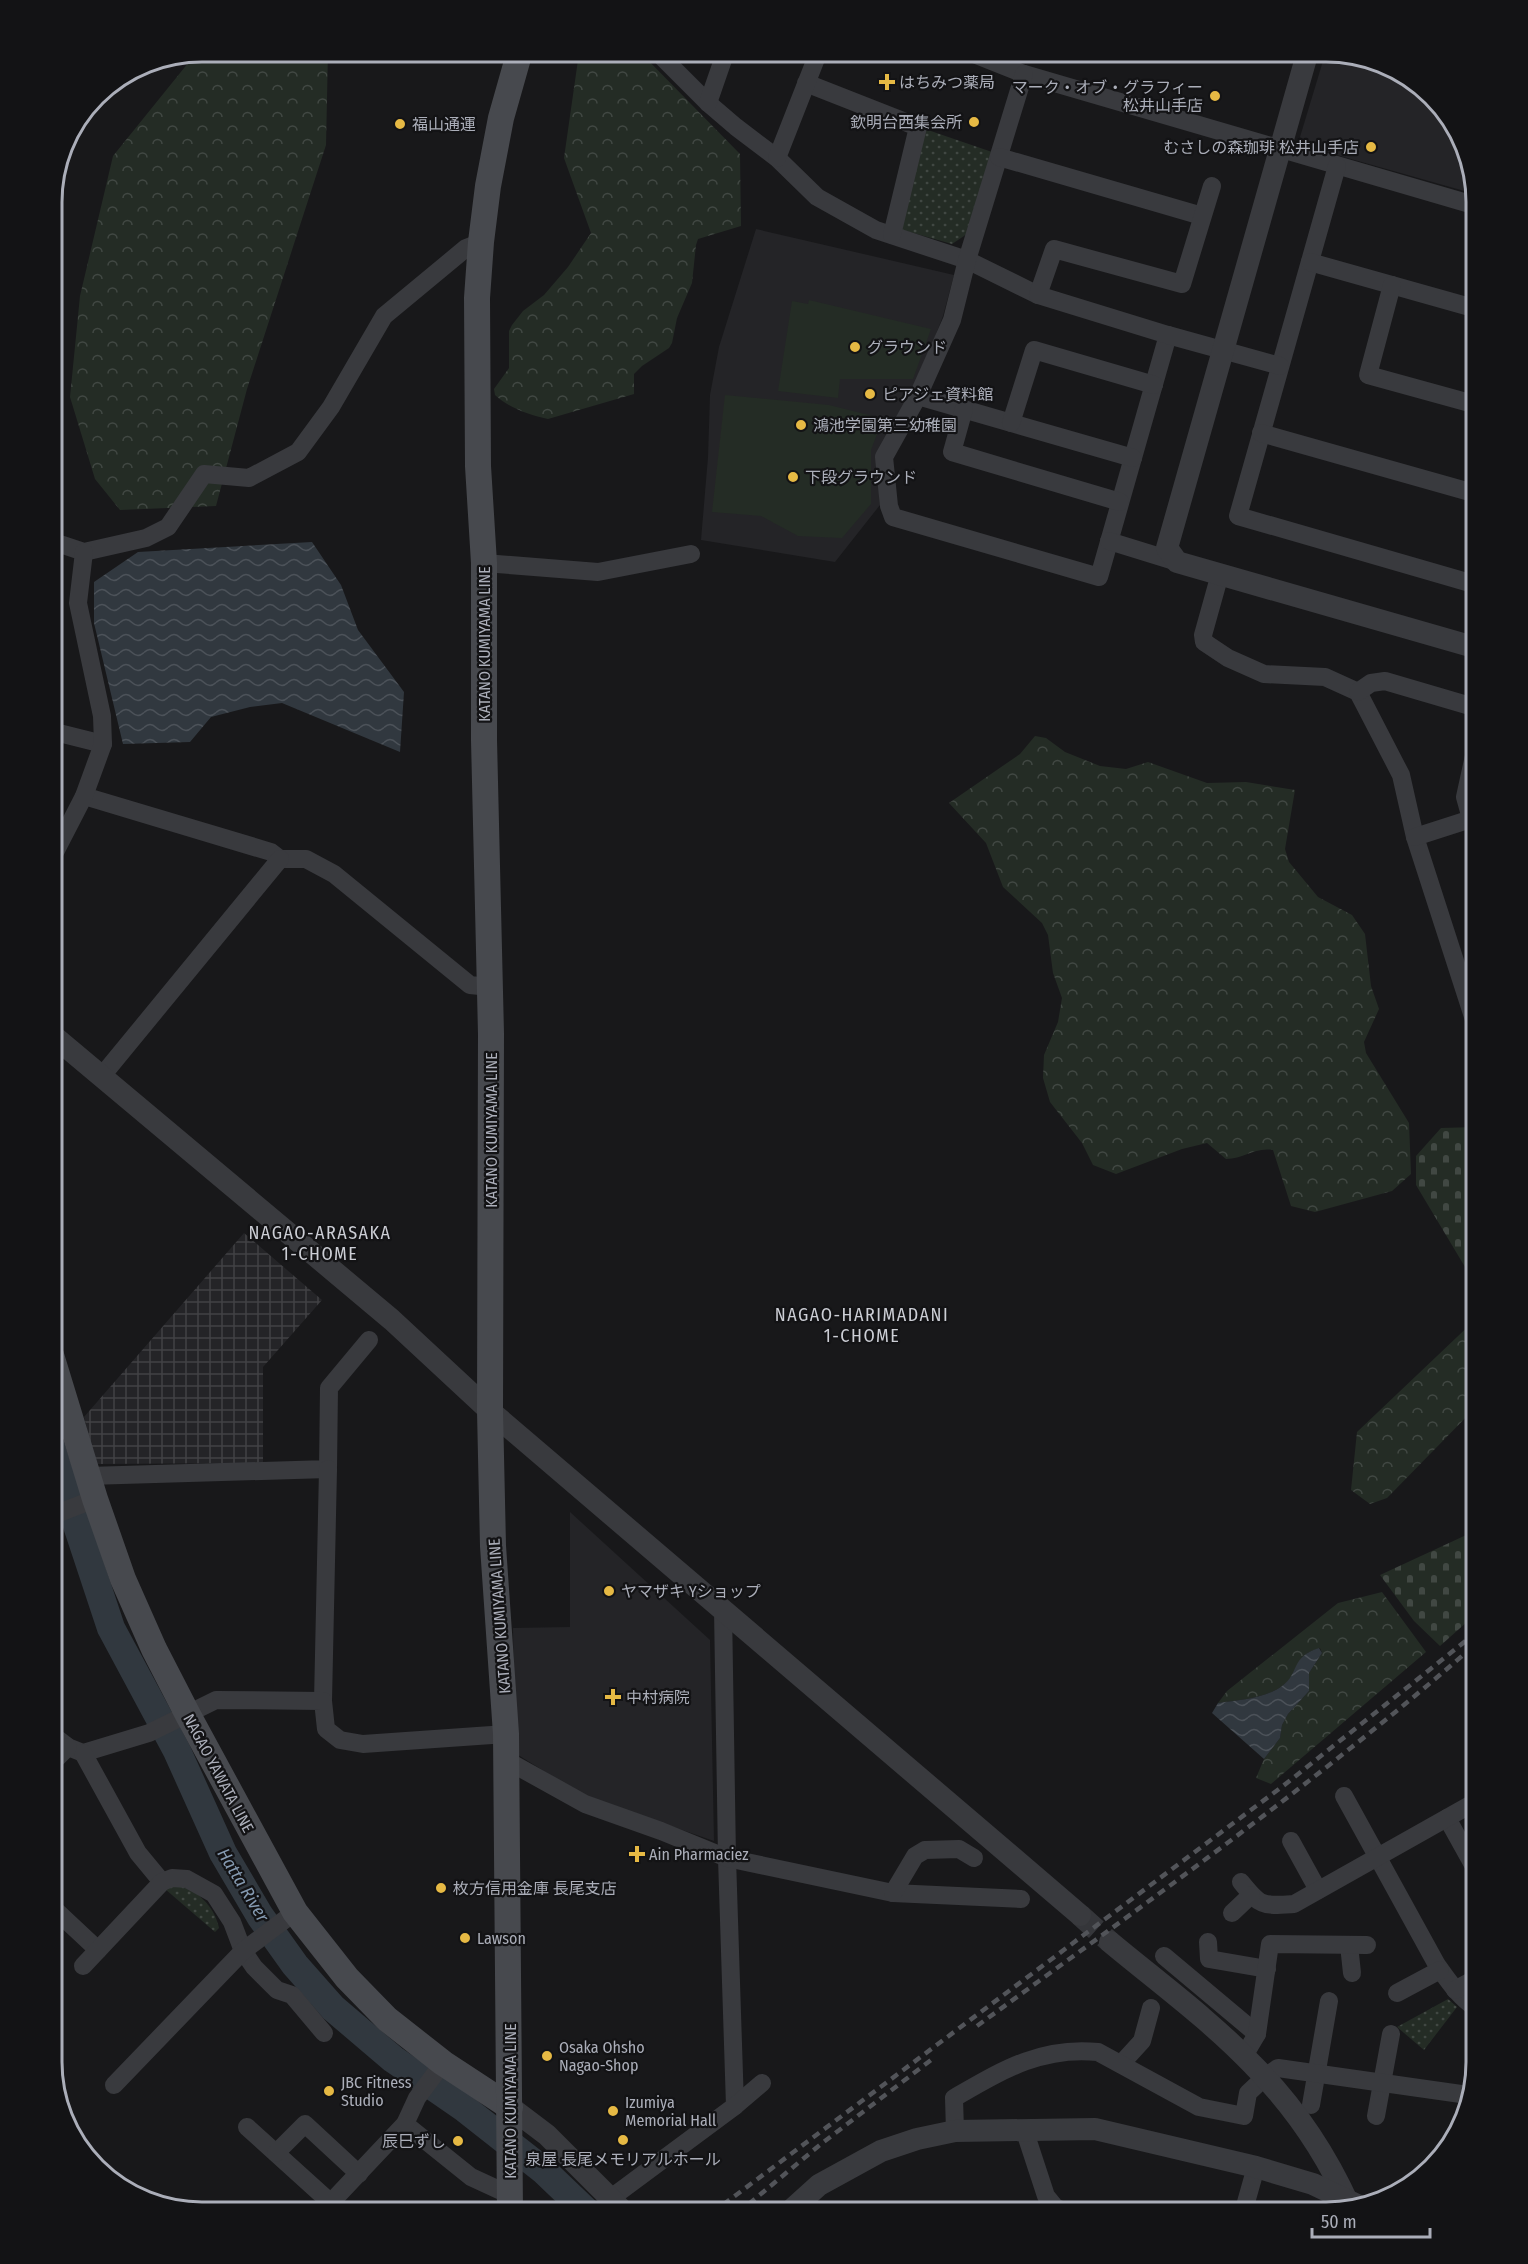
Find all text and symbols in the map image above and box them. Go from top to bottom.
place label: はちみつ薬局 [899,73,995,92]
marker: はちみつ薬局 [880,75,894,89]
place label: マーク・オブ・グラフィー 松井山手店 [1012,78,1203,115]
marker: マーク・オブ・グラフィー 松井山手店 [1208,89,1222,103]
place label: 欽明台西集会所 [850,113,962,132]
place label: 福山通運 [412,115,476,134]
marker: 欽明台西集会所 [967,115,981,129]
marker: 福山通運 [393,117,407,131]
place label: むさしの森珈琲 松井山手店 [1163,138,1359,157]
marker: むさしの森珈琲 松井山手店 [1364,140,1378,154]
place label: グラウンド [867,338,947,357]
marker: グラウンド [848,340,862,354]
place label: ピアジェ資料館 [882,385,993,404]
marker: ピアジェ資料館 [863,387,877,401]
place label: 鴻池学園第三幼稚園 [813,416,957,435]
marker: 鴻池学園第三幼稚園 [794,418,808,432]
place label: 下段グラウンド [805,468,917,487]
marker: 下段グラウンド [786,470,800,484]
street label: KATANO KUMIYAMA LINE [475,566,494,722]
street label: KATANO KUMIYAMA LINE [482,1052,501,1208]
district label: NAGAO-ARASAKA 1-CHOME [248,1222,392,1265]
district label: NAGAO-HARIMADANI 1-CHOME [775,1304,949,1347]
street label: KATANO KUMIYAMA LINE [485,1538,514,1694]
place label: ヤマザキ Yショップ [621,1582,761,1601]
marker: ヤマザキ Yショップ [602,1584,616,1598]
marker: 中村病院 [604,1688,622,1706]
place label: 中村病院 [626,1688,690,1707]
street label: NAGAO YAWATA LINE [179,1711,258,1836]
water label: Hatta River [212,1844,274,1926]
place label: Ain Pharmaciez [649,1845,749,1864]
marker: Ain Pharmaciez [630,1847,644,1861]
place label: 枚方信用金庫 長尾支店 [453,1879,617,1898]
marker: 枚方信用金庫 長尾支店 [434,1881,448,1895]
place label: Lawson [477,1929,526,1948]
marker: Lawson [458,1931,472,1945]
street label: KATANO KUMIYAMA LINE [501,2023,520,2179]
place label: Osaka Ohsho Nagao-Shop [559,2038,645,2075]
marker: Osaka Ohsho Nagao-Shop [540,2049,554,2063]
place label: JBC Fitness Studio [341,2073,412,2110]
marker: JBC Fitness Studio [322,2084,336,2098]
place label: Izumiya Memorial Hall [625,2093,716,2130]
marker: Izumiya Memorial Hall [606,2104,620,2118]
place label: 辰巳ずし [382,2132,446,2151]
marker: 泉屋 長尾メモリアルホール [616,2133,630,2147]
marker: 辰巳ずし [451,2134,465,2148]
place label: 泉屋 長尾メモリアルホール [525,2150,721,2169]
scale bar [1312,2201,1430,2239]
text: 50 m [1321,2211,1357,2233]

